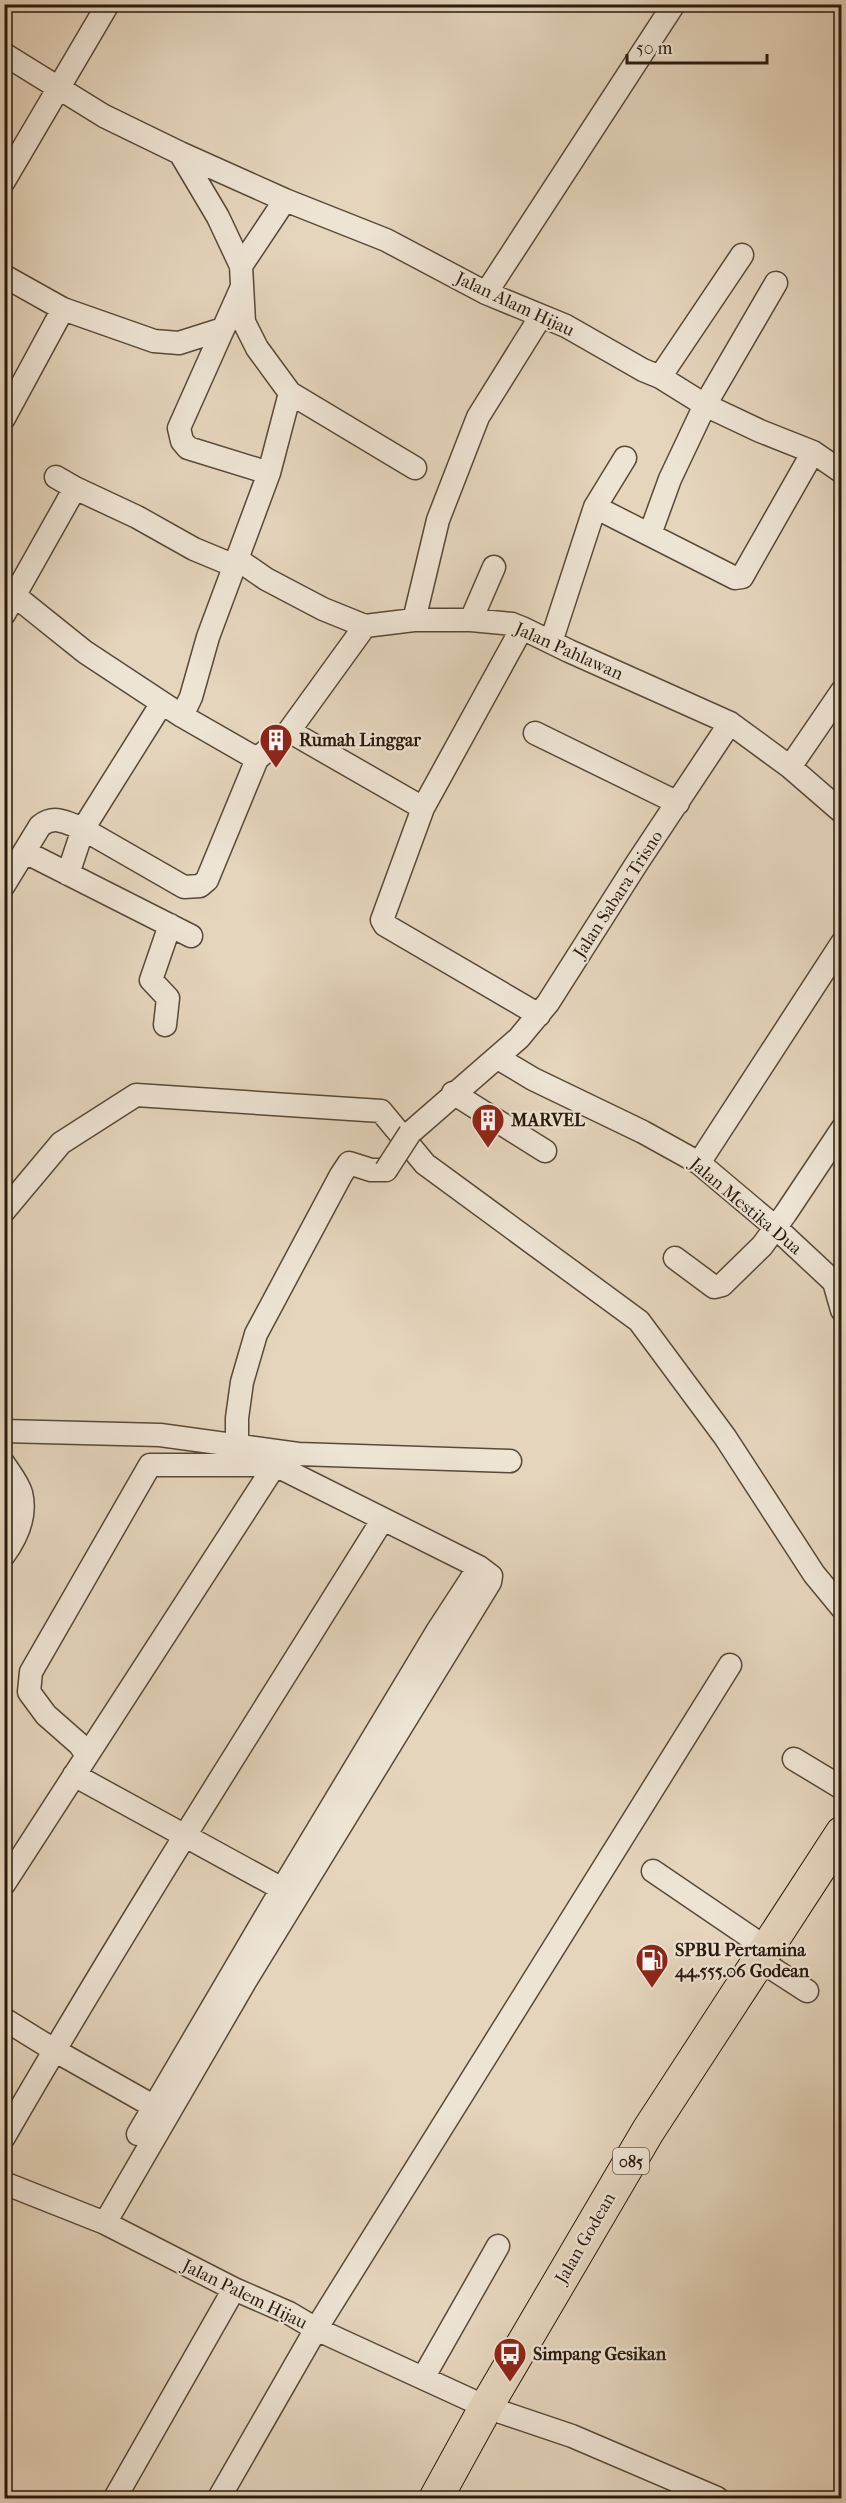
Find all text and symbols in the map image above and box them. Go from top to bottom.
scale bar [627,27,766,65]
text: 50 m [636,38,673,59]
street label: Jalan Alam Hijau [450,267,578,341]
street label: Jalan Pahlawan [510,617,627,685]
building icon: Rumah Linggar [258,722,294,769]
place label: Rumah Linggar [299,730,421,751]
street label: Jalan Sabara Trisno [568,827,667,964]
building icon: MARVEL [470,1102,506,1149]
place label: MARVEL [510,1110,586,1131]
street label: Jalan Mestika Dua [684,1152,806,1260]
place label: SPBU Pertamina 44.555.06 Godean [674,1940,810,1982]
fuel station icon: SPBU Pertamina 44.555.06 Godean [634,1942,670,1989]
road number: 085 [613,2148,649,2174]
street label: Jalan Godean [550,2188,620,2289]
street label: Jalan Palem Hijau [177,2254,311,2334]
bus stop icon: Simpang Gesikan [492,2336,528,2383]
place label: Simpang Gesikan [533,2344,667,2365]

